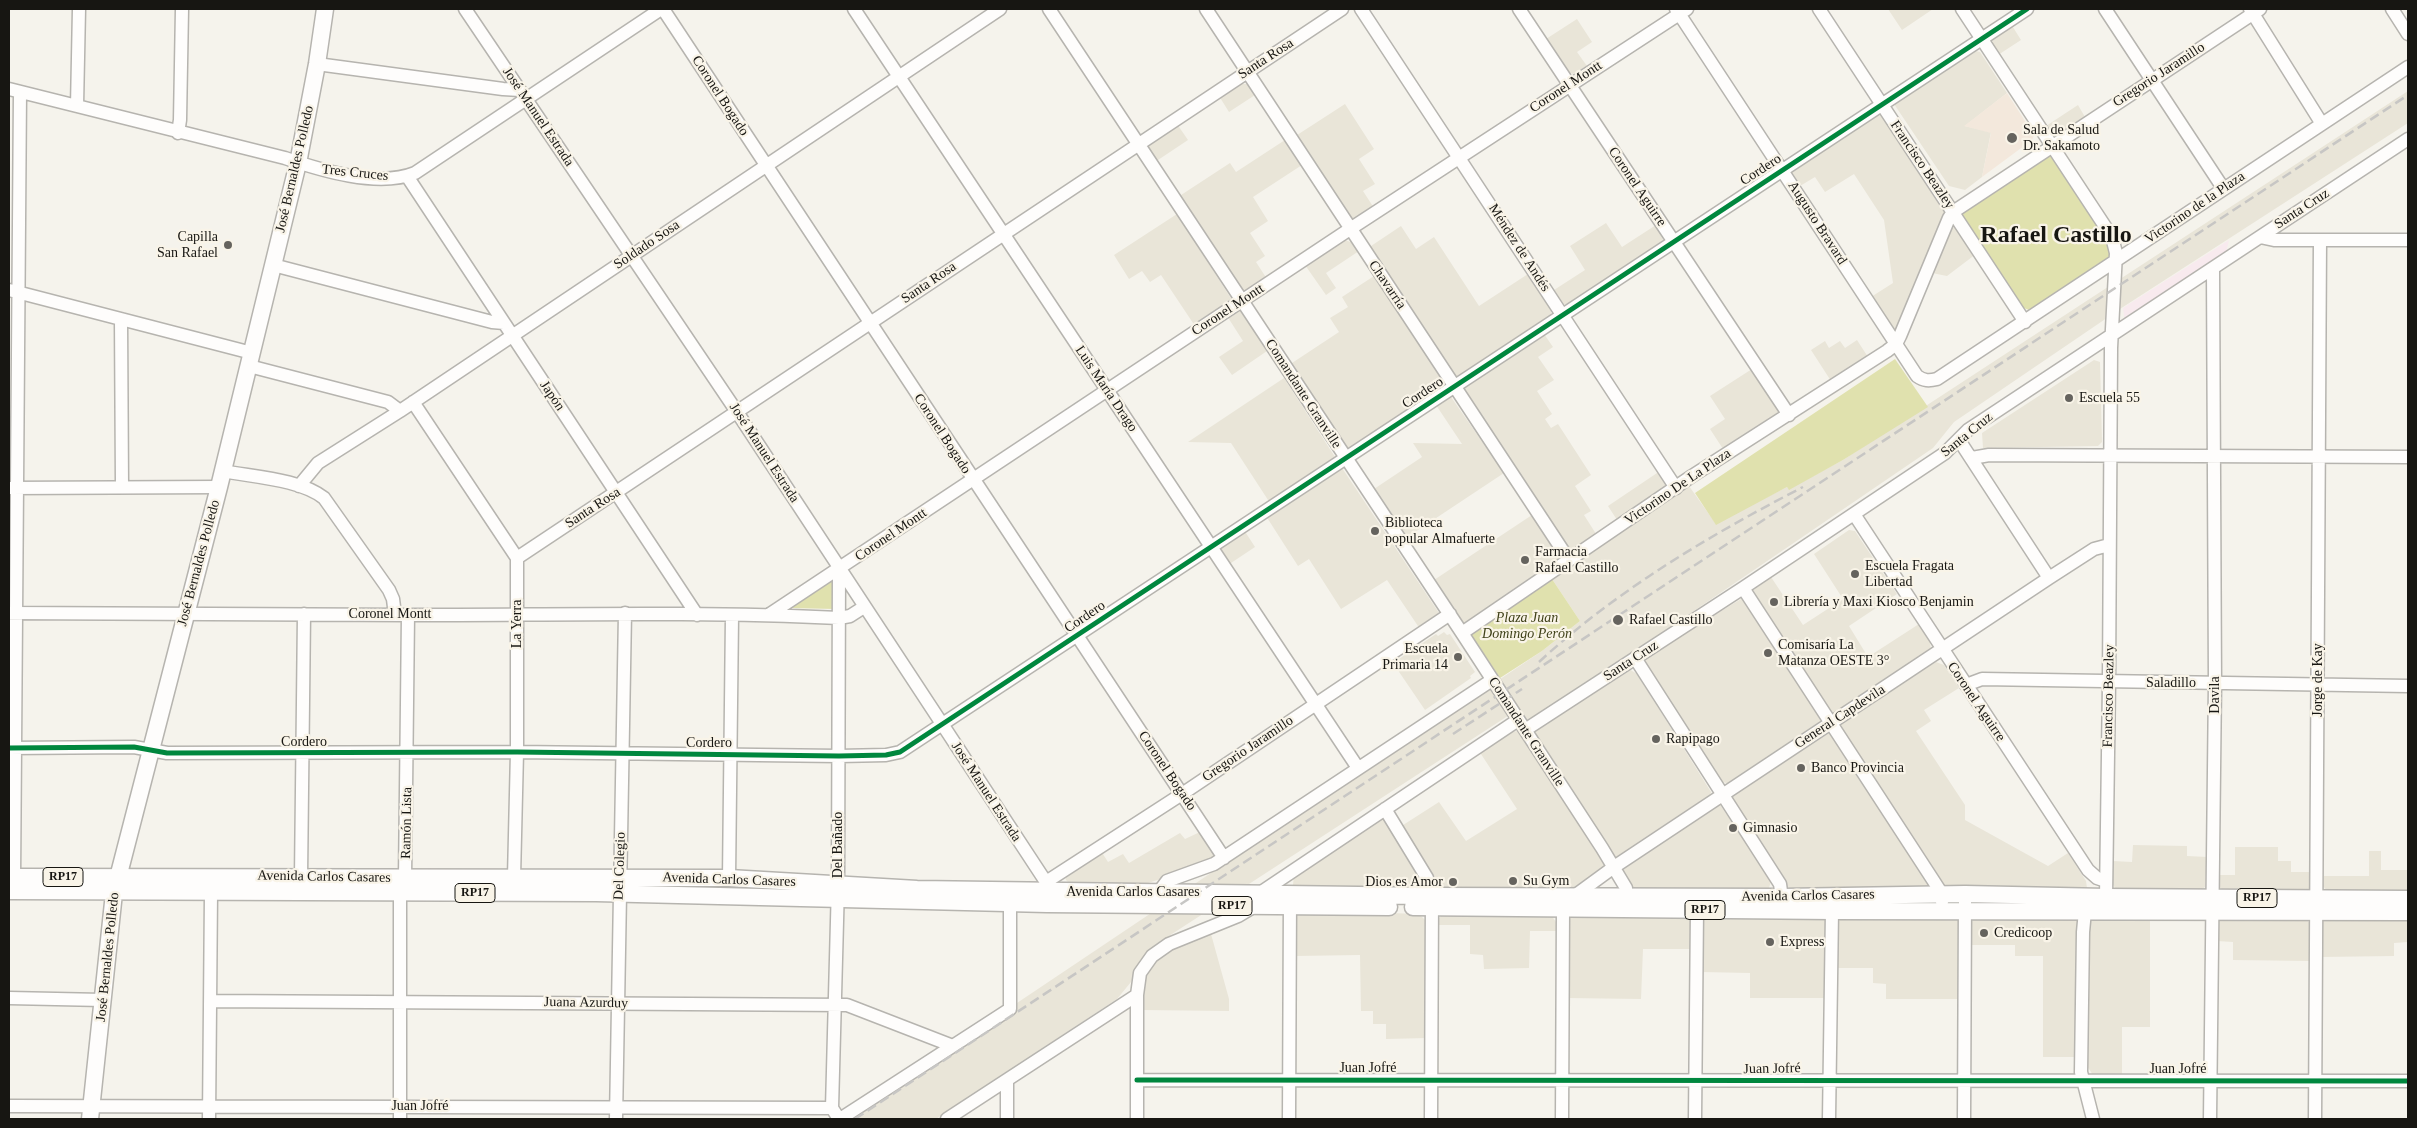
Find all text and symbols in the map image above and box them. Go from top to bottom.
street label: Santa Rosa [1235,35,1297,83]
street label: Gregorio Jaramillo [2110,39,2208,111]
street label: Coronel Bogado [688,53,752,139]
street label: Coronel Montt [1527,57,1605,117]
street label: José Manuel Estrada [499,64,577,170]
street label: José Bernaldes Polledo [272,104,318,234]
street label: Francisco Beazley [1886,118,1958,212]
place label: Sala de Salud Dr. Sakamoto [2023,122,2100,154]
marker: Sala de Salud Dr. Sakamoto [2005,131,2019,145]
street label: Coronel Aguirre [1604,144,1670,230]
street label: Cordero [1737,150,1785,190]
street label: Tres Cruces [321,161,389,185]
street label: Victorino de la Plaza [2142,168,2248,248]
street label: Augusto Bravard [1784,178,1850,268]
street label: Santa Cruz [2272,185,2332,233]
street label: Méndez de Andés [1484,201,1554,295]
street label: Soldado Sosa [611,217,683,273]
district label: Rafael Castillo [1980,222,2132,250]
place label: Capilla San Rafael [157,229,218,262]
marker: Capilla San Rafael [222,239,234,251]
street label: Chavarría [1365,257,1409,313]
street label: Santa Rosa [898,259,960,307]
street label: Coronel Montt [1189,280,1267,340]
street label: Comandante Granville [1261,336,1345,452]
street label: Luis María Drago [1071,343,1141,435]
street label: Cordero [1399,373,1447,413]
street label: Japón [536,378,568,414]
place label: Escuela 55 [2079,390,2140,406]
street label: Coronel Bogado [910,391,974,477]
marker: Escuela 55 [2063,392,2075,404]
street label: José Manuel Estrada [725,400,803,506]
street label: Santa Cruz [1938,409,1996,461]
street label: Victorino De La Plaza [1622,445,1734,529]
street label: Santa Rosa [562,484,624,532]
street label: José Bernaldes Polledo [174,498,224,628]
street label: Coronel Montt [852,505,930,565]
place label: Biblioteca popular Almafuerte [1385,515,1495,548]
marker: Biblioteca popular Almafuerte [1369,525,1381,537]
place label: Farmacia Rafael Castillo [1535,544,1619,576]
marker: Farmacia Rafael Castillo [1519,554,1531,566]
place label: Escuela Fragata Libertad [1865,558,1954,590]
marker: Escuela Fragata Libertad [1849,568,1861,580]
place label: Librería y Maxi Kiosco Benjamin [1784,594,1974,610]
marker: Librería y Maxi Kiosco Benjamin [1768,596,1780,608]
street label: Cordero [1061,597,1109,637]
street label: La Yerra [509,600,525,648]
street label: Coronel Montt [349,606,431,622]
park label: Plaza Juan Domingo Perón [1482,610,1572,642]
place label: Rafael Castillo [1629,612,1713,628]
marker: Rafael Castillo [1611,613,1625,627]
street label: Santa Cruz [1601,637,1661,685]
place label: Comisaría La Matanza OESTE 3° [1778,637,1889,670]
place label: Escuela Primaria 14 [1382,641,1448,674]
street label: Jorge de Kay [2310,643,2326,717]
street label: Francisco Beazley [2100,644,2118,748]
marker: Comisaría La Matanza OESTE 3° [1762,647,1774,659]
marker: Escuela Primaria 14 [1452,651,1464,663]
street label: Coronel Aguirre [1943,659,2009,745]
street label: Comandante Granville [1484,674,1568,790]
street label: Saladillo [2146,675,2196,691]
street label: Davila [2207,676,2223,714]
street label: General Capdevila [1792,681,1888,753]
street label: Gregorio Jaramillo [1199,712,1297,786]
street label: Coronel Bogado [1134,728,1200,814]
place label: Rapipago [1666,731,1720,747]
marker: Rapipago [1650,733,1662,745]
street label: Cordero [281,734,327,750]
street label: Cordero [686,735,732,751]
street label: José Manuel Estrada [947,739,1025,845]
place label: Banco Provincia [1811,760,1904,776]
marker: Banco Provincia [1795,762,1807,774]
street label: Ramón Lista [398,787,416,859]
street label: Del Bañado [830,812,846,878]
place label: Gimnasio [1743,820,1797,836]
marker: Gimnasio [1727,822,1739,834]
street label: Del Colegio [610,832,630,900]
street label: Avenida Carlos Casares [257,867,391,887]
road number: RP17 [43,868,83,886]
street label: Avenida Carlos Casares [662,869,796,891]
place label: Su Gym [1523,873,1569,889]
place label: Dios es Amor [1365,874,1443,890]
marker: Su Gym [1507,875,1519,887]
marker: Dios es Amor [1447,876,1459,888]
road number: RP17 [455,884,495,902]
street label: Avenida Carlos Casares [1066,884,1200,900]
street label: Avenida Carlos Casares [1741,886,1875,906]
road number: RP17 [2237,888,2277,908]
street label: José Bernaldes Polledo [93,892,123,1022]
road number: RP17 [1212,896,1252,916]
road number: RP17 [1685,900,1725,920]
place label: Credicoop [1994,925,2052,941]
marker: Credicoop [1978,927,1990,939]
place label: Express [1780,934,1824,950]
marker: Express [1764,936,1776,948]
street label: Juana Azurduy [544,994,628,1012]
street label: Juan Jofré [1339,1060,1397,1076]
street label: Juan Jofré [1743,1060,1801,1078]
street label: Juan Jofré [2149,1061,2207,1077]
street label: Juan Jofré [391,1098,449,1114]

